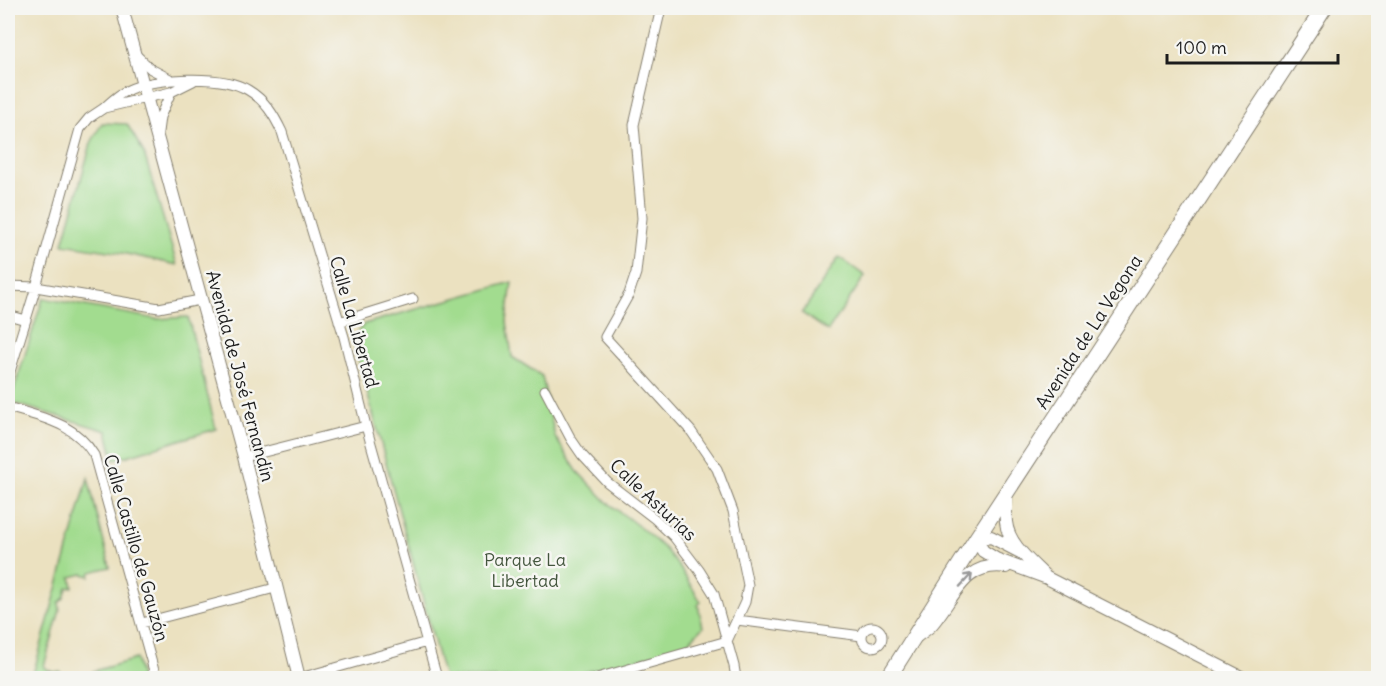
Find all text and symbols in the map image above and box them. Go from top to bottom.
scale bar [1167,27,1338,65]
text: 100 m [1176,36,1227,59]
street label: Avenida de La Vegona [1030,250,1147,413]
street label: Calle La Libertad [325,253,384,391]
street label: Avenida de José Fernandín [201,268,280,484]
street label: Calle Castillo de Gauzón [99,451,174,644]
street label: Calle Asturias [605,454,701,546]
park label: Parque La Libertad [484,548,566,592]
one-way arrow [959,572,973,587]

